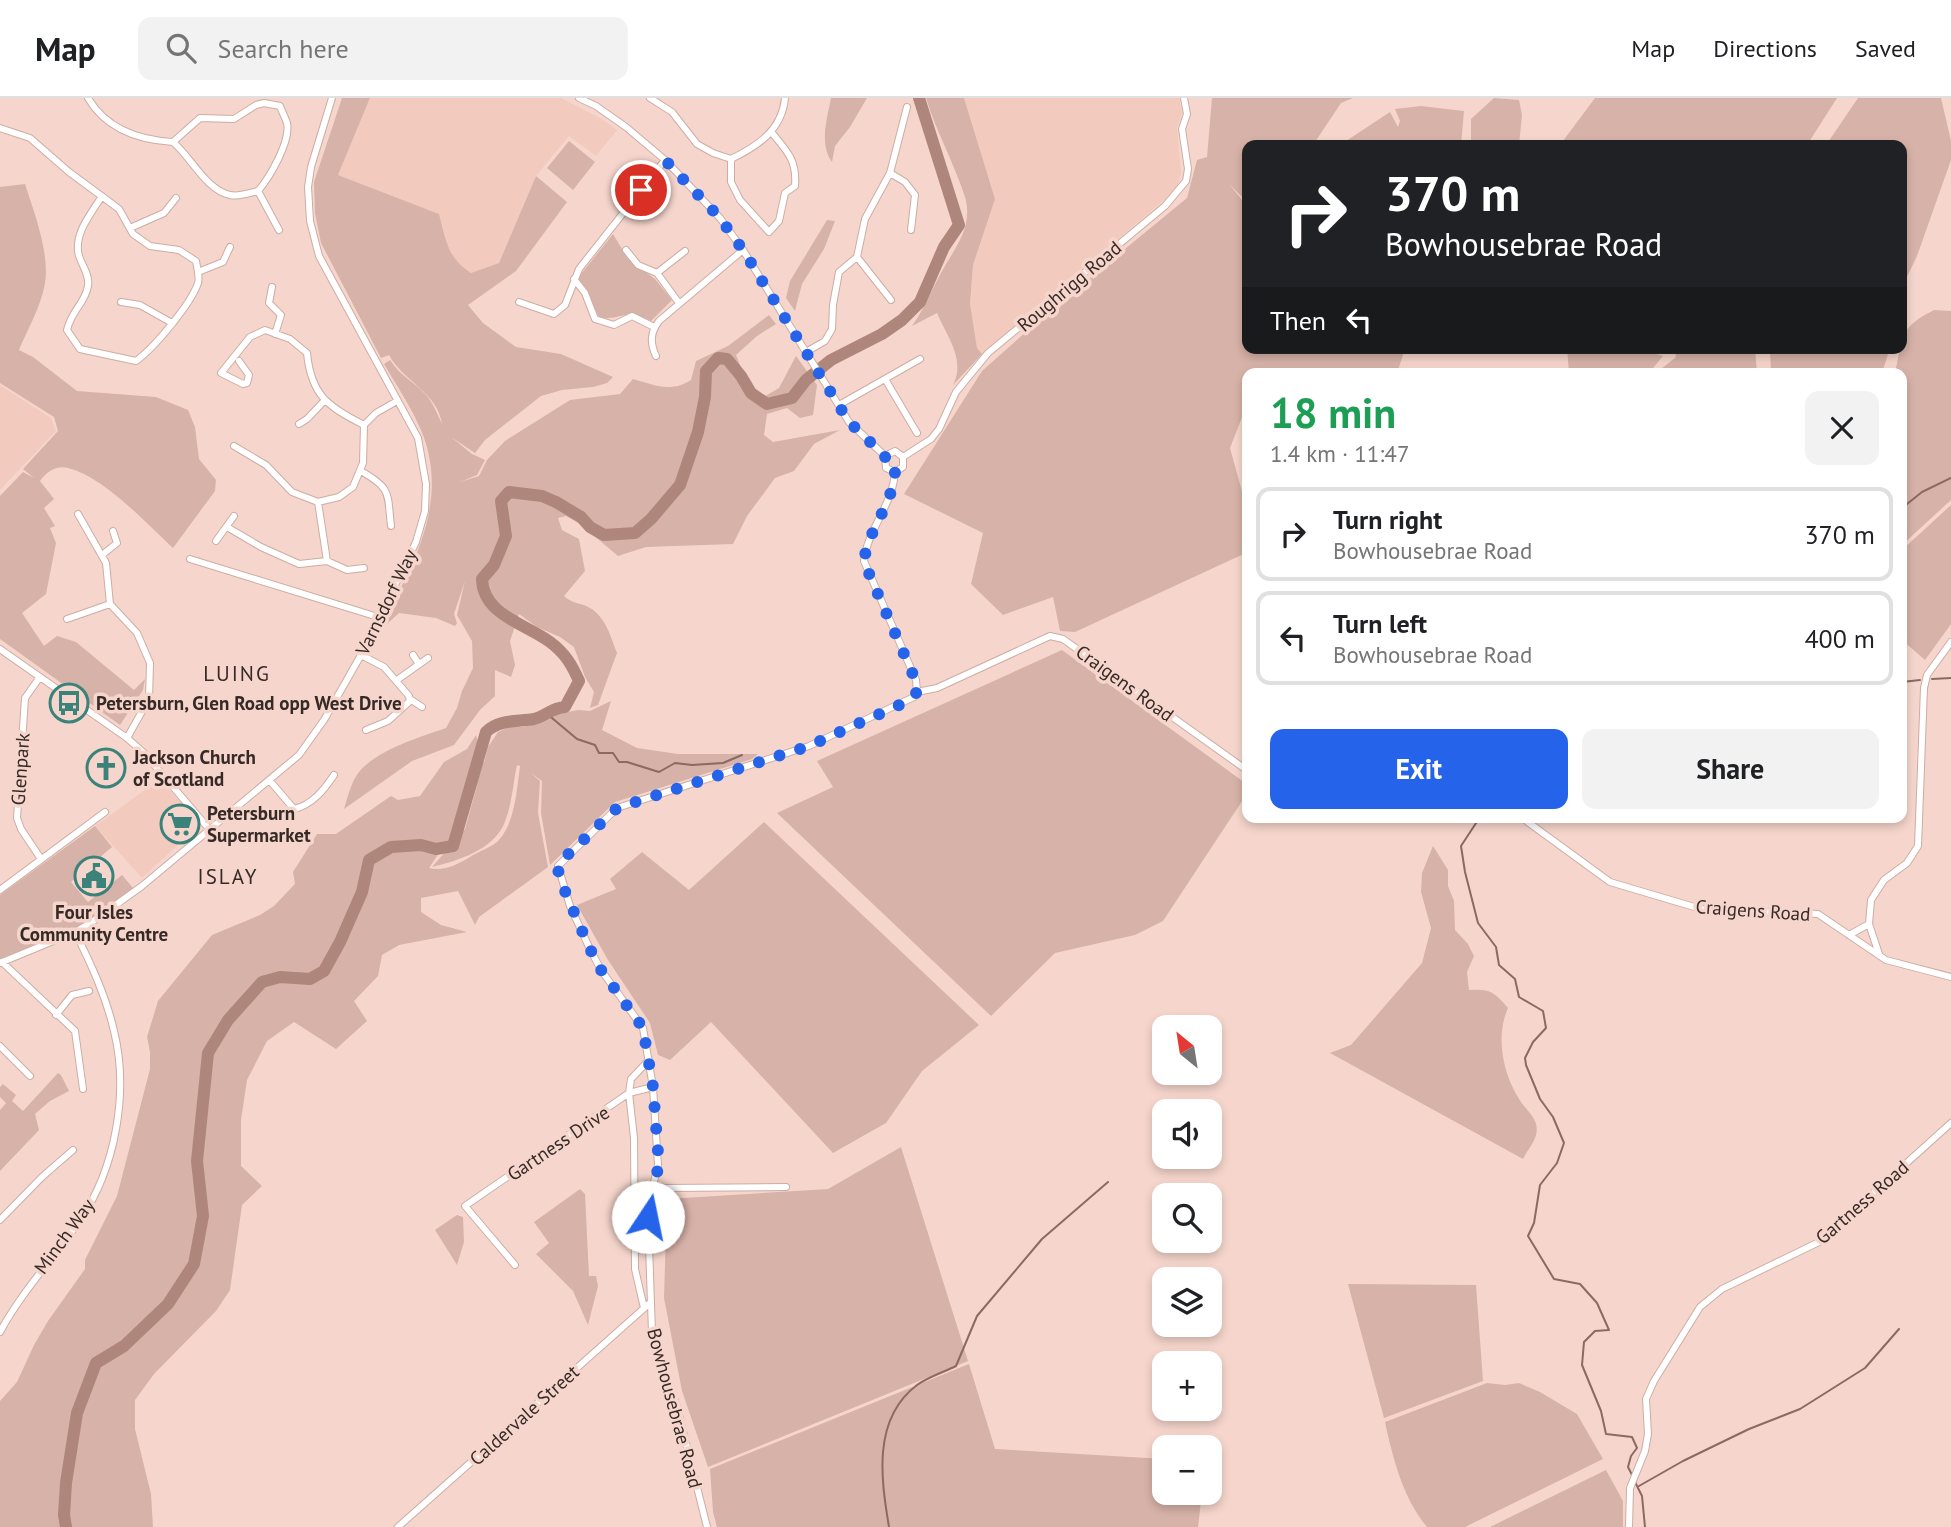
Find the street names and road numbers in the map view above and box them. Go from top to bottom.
street label: Roughrigg Road [1012,235,1126,337]
street label: Varnsdorf Way [350,545,422,660]
street label: Craigens Road [1071,639,1179,727]
street label: Glenpark [6,732,34,806]
street label: Craigens Road [1695,894,1811,926]
street label: Gartness Drive [502,1100,614,1186]
street label: Gartness Road [1810,1155,1914,1249]
street label: Minch Way [29,1193,99,1278]
street label: Bowhousebrae Road [642,1325,708,1491]
street label: Caldervale Street [464,1359,584,1470]

